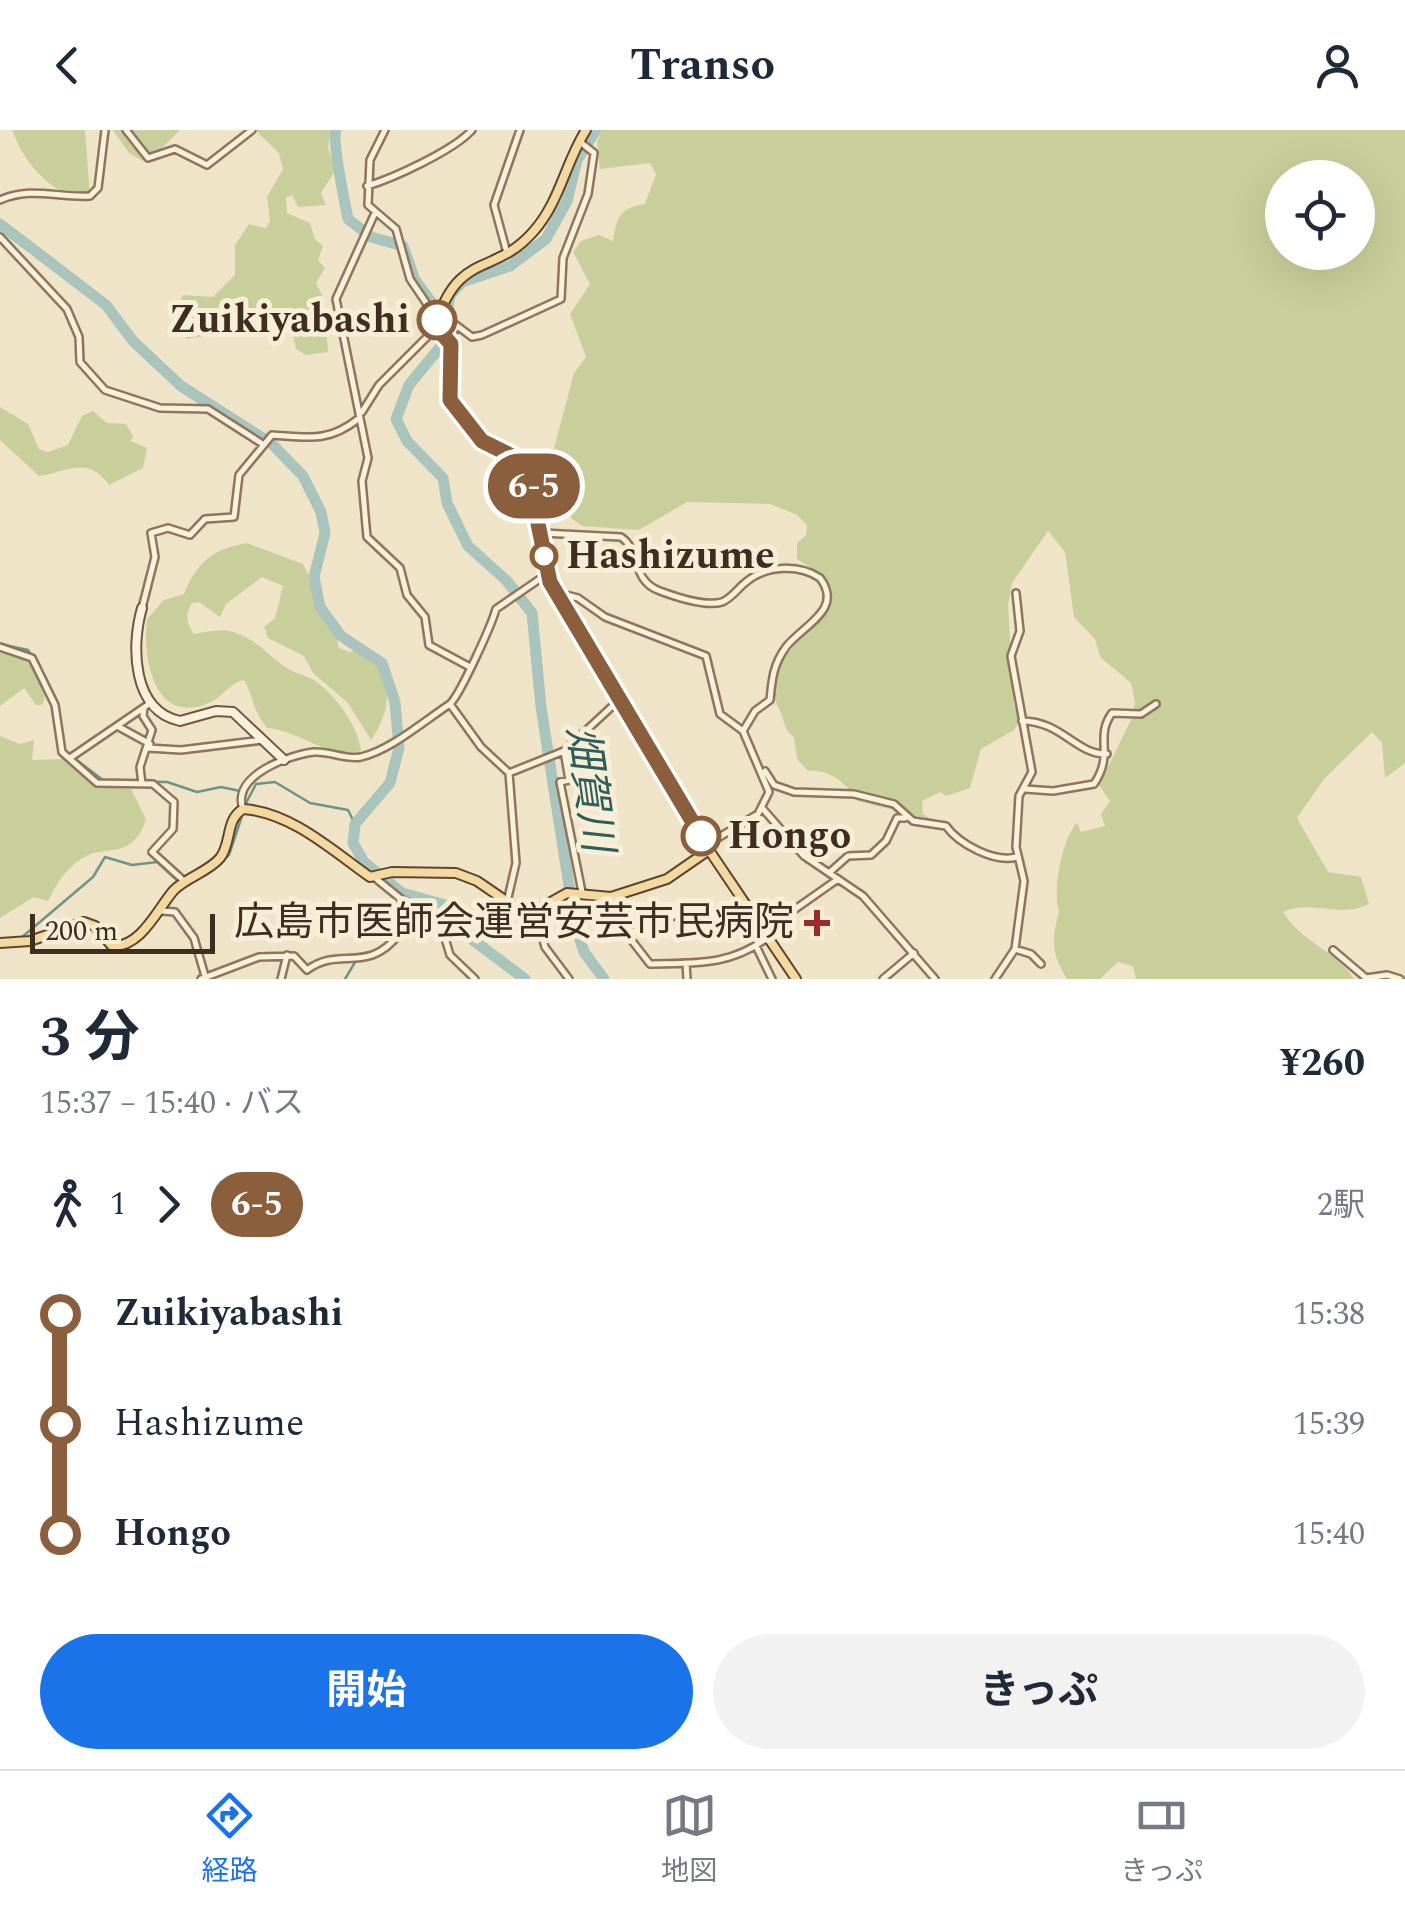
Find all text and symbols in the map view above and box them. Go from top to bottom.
text: Transo [630,31,775,100]
icon: back [40,38,95,93]
icon: person [1310,38,1365,93]
map controls [1265,160,1375,270]
button: locate [1265,160,1375,270]
place label: Zuikiyabashi [169,290,410,351]
marker: Zuikiyabashi [418,301,456,339]
line badge: 6-5 [476,454,592,518]
text: 6-5 [508,460,560,513]
place label: Hashizume [566,526,775,587]
marker: Hashizume [531,543,557,569]
water label: 畑賀川 [549,722,630,860]
place label: Hongo [728,806,851,867]
marker: Hongo [682,817,720,855]
place label: 広島市医師会運営安芸市民病院 [234,893,794,954]
scale bar [30,909,215,954]
text: 200 m [45,910,118,953]
marker: 広島市医師会運営安芸市民病院 [804,910,830,936]
text: 3 分 [40,997,140,1080]
text: ¥260 [1280,1035,1365,1093]
text: 15:37 – 15:40 · バス [40,1079,304,1128]
icon: walk [40,1177,95,1232]
icon: forward [141,1177,196,1232]
text: 6-5 [231,1178,283,1231]
text: 1 [110,1180,126,1229]
text: 2駅 [1317,1181,1365,1230]
text: Zuikiyabashi [114,1285,343,1343]
text: 15:38 [1293,1290,1365,1339]
text: Hashizume [114,1395,304,1453]
text: 15:39 [1293,1400,1365,1449]
text: Hongo [114,1505,231,1563]
text: 15:40 [1293,1510,1365,1559]
button: 開始 [40,1634,693,1749]
button: きっぷ [713,1634,1365,1749]
tab: 経路 [202,1788,258,1893]
tab: 地図 [661,1788,717,1893]
tab: きっぷ [1120,1788,1203,1893]

